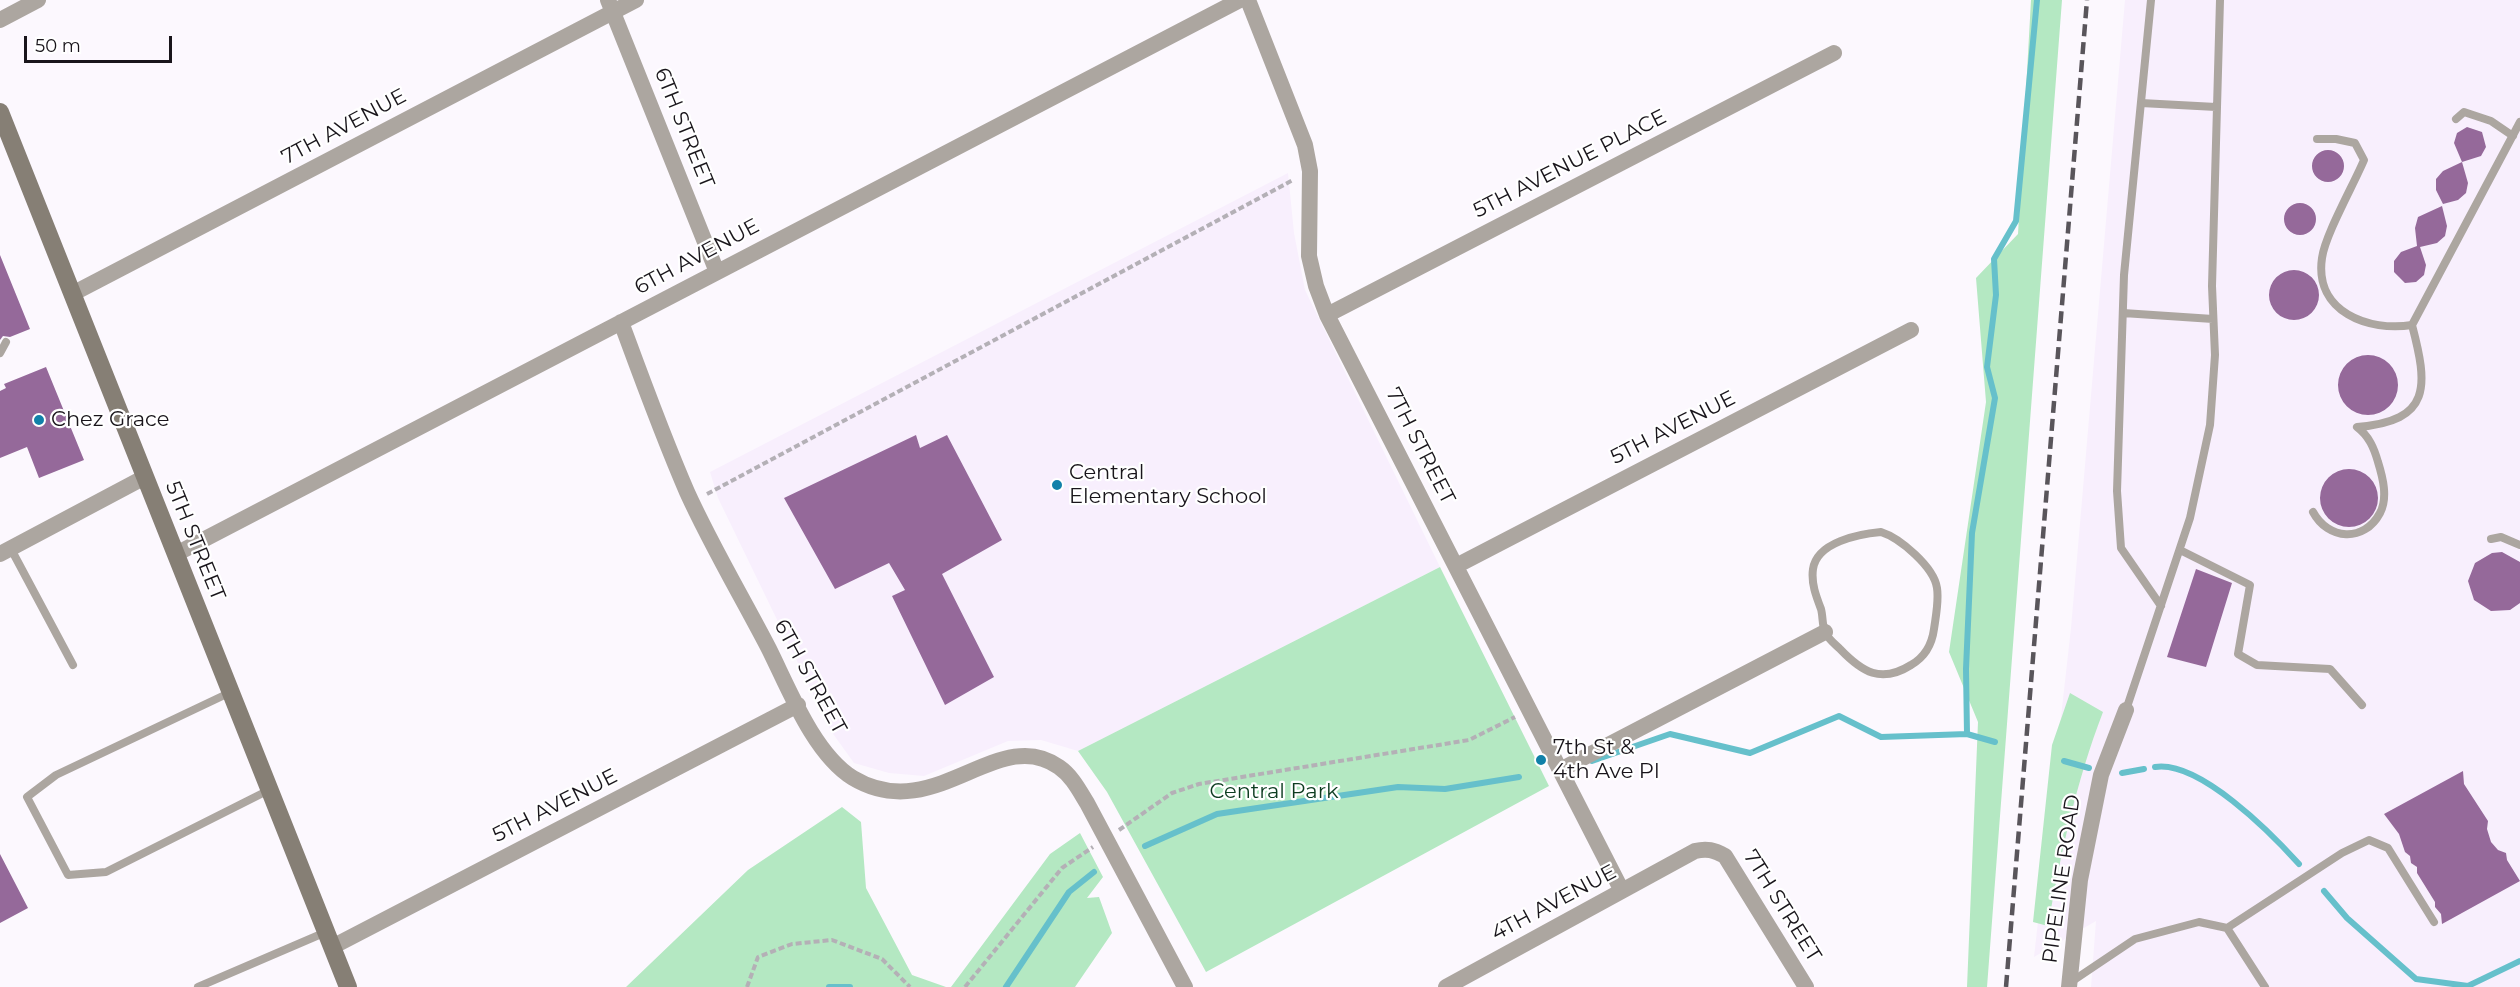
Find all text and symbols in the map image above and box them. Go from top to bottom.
scale bar [27,24,176,62]
text: 50 m [35,35,81,57]
street label: 6TH STREET [648,64,720,192]
street label: 7TH AVENUE [277,84,411,170]
street label: 5TH AVENUE PLACE [1469,104,1671,224]
street label: 6TH AVENUE [630,214,764,300]
street label: 7TH STREET [1380,384,1460,508]
street label: 5TH AVENUE [1606,386,1740,470]
place label: Chez Grace [51,407,169,433]
marker: Chez Grace [32,413,46,427]
place label: Central Elementary School [1069,460,1267,510]
street label: 5TH STREET [160,478,230,604]
marker: Central Elementary School [1050,478,1064,492]
street label: 6TH STREET [768,615,852,739]
place label: 7th St & 4th Ave Pl [1553,735,1660,785]
marker: 7th St & 4th Ave Pl [1534,753,1548,767]
street label: 5TH AVENUE [488,764,622,848]
park label: Central Park [1210,779,1338,805]
street label: PIPELINE ROAD [2038,793,2086,965]
street label: 7TH STREET [1738,845,1826,967]
street label: 4TH AVENUE [1487,860,1621,946]

